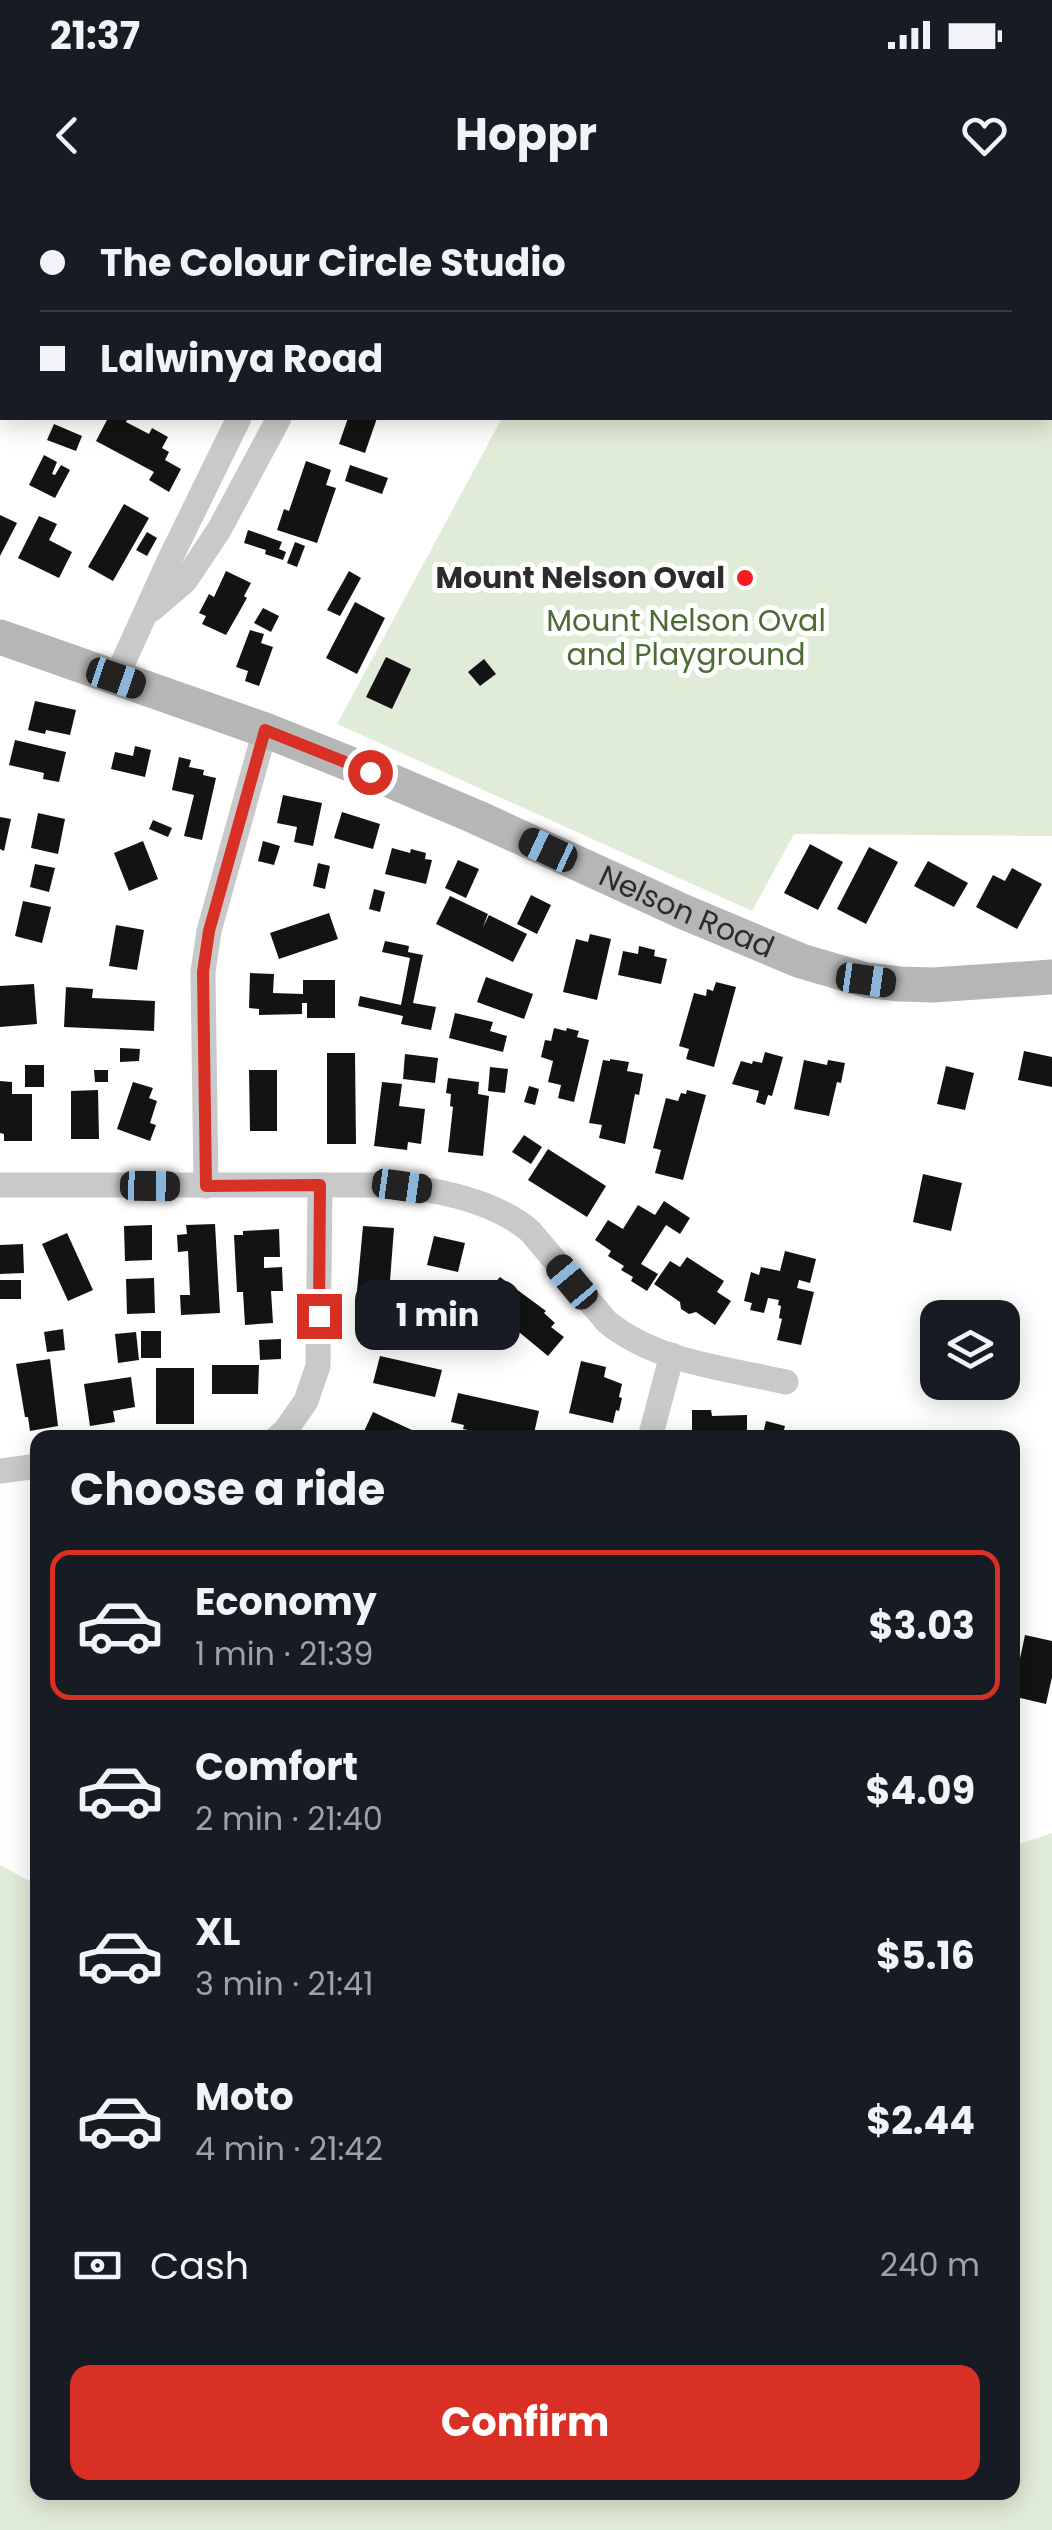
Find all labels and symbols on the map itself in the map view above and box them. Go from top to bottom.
place label: Mount Nelson Oval [435,556,725,599]
marker: Mount Nelson Oval [734,567,756,589]
park label: Mount Nelson Oval and Playground [546,599,826,676]
car [83,654,149,702]
route start [348,750,393,795]
car [514,824,582,876]
street label: Nelson Road [592,854,781,968]
car [834,961,898,999]
car [370,1167,434,1205]
car [120,1170,180,1202]
car [541,1249,603,1315]
callout: 1 min [354,1281,519,1351]
route end [297,1294,342,1339]

